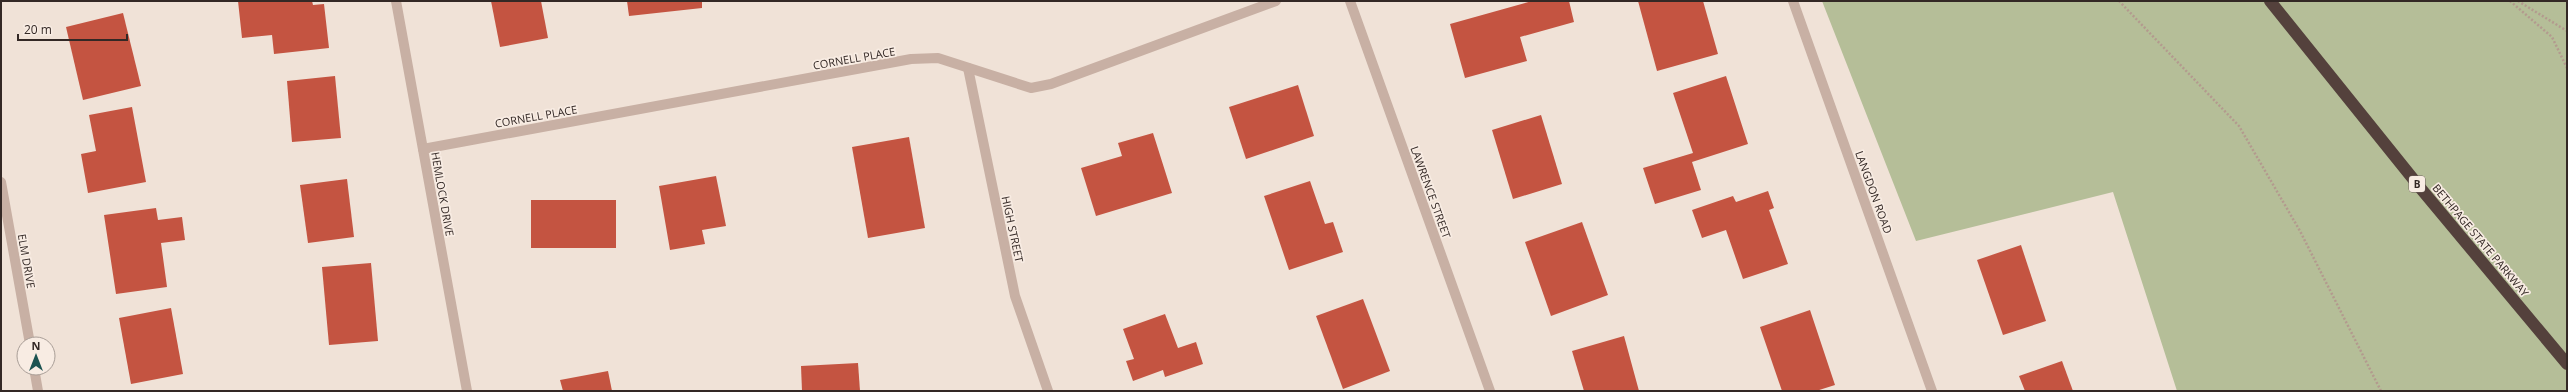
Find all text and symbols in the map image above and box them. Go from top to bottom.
scale bar [18,16,127,42]
text: 20 m [24,21,52,38]
street label: CORNELL PLACE [812,43,896,73]
street label: CORNELL PLACE [494,101,578,131]
street label: LAWRENCE STREET [1407,144,1455,240]
street label: LANGDON ROAD [1852,149,1896,235]
street label: HEMLOCK DRIVE [428,151,458,237]
road number: B [2409,176,2425,192]
street label: BETHPAGE STATE PARKWAY [2429,181,2533,300]
street label: HIGH STREET [999,195,1027,263]
street label: ELM DRIVE [15,233,39,289]
north arrow [16,336,56,376]
text: N [32,338,40,353]

